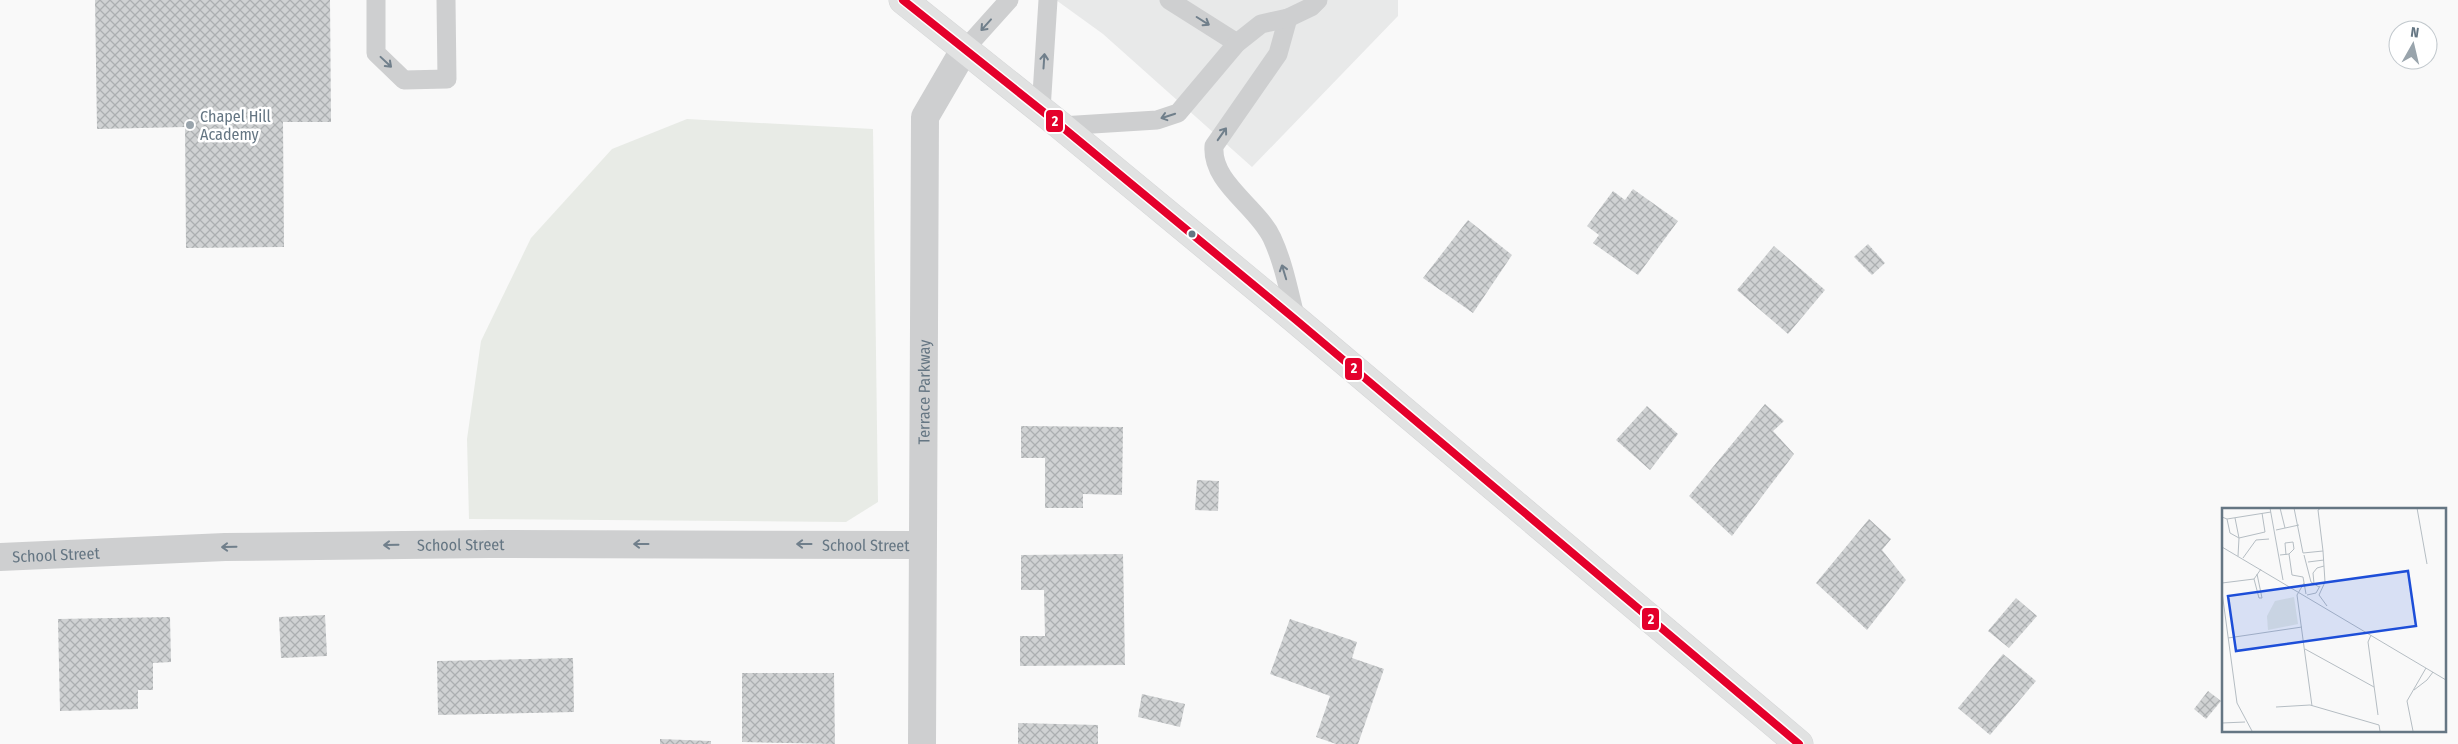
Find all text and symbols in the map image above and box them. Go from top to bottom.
one-way arrow [1196,17,1210,27]
one-way arrow [980,18,992,31]
north arrow [2388,20,2438,70]
text: N [2409,24,2420,42]
one-way arrow [1040,54,1049,70]
one-way arrow [379,56,392,68]
place label: Chapel Hill Academy [200,107,271,144]
line badge: 2 [1045,109,1064,133]
one-way arrow [1161,112,1177,121]
text: 2 [1051,113,1059,130]
marker: Chapel Hill Academy [184,119,196,131]
one-way arrow [1217,128,1227,142]
unlabelled marker [1187,229,1197,239]
one-way arrow [1279,265,1289,281]
street label: Terrace Parkway [914,339,933,444]
line badge: 2 [1344,357,1363,381]
text: 2 [1350,360,1358,377]
inset map [2222,508,2446,732]
street label: School Street [417,534,505,554]
street label: School Street [822,535,910,554]
one-way arrow [633,539,650,549]
one-way arrow [796,539,812,549]
one-way arrow [383,540,400,550]
one-way arrow [221,542,237,552]
street label: School Street [12,543,101,566]
line badge: 2 [1641,607,1660,631]
text: 2 [1647,611,1655,628]

